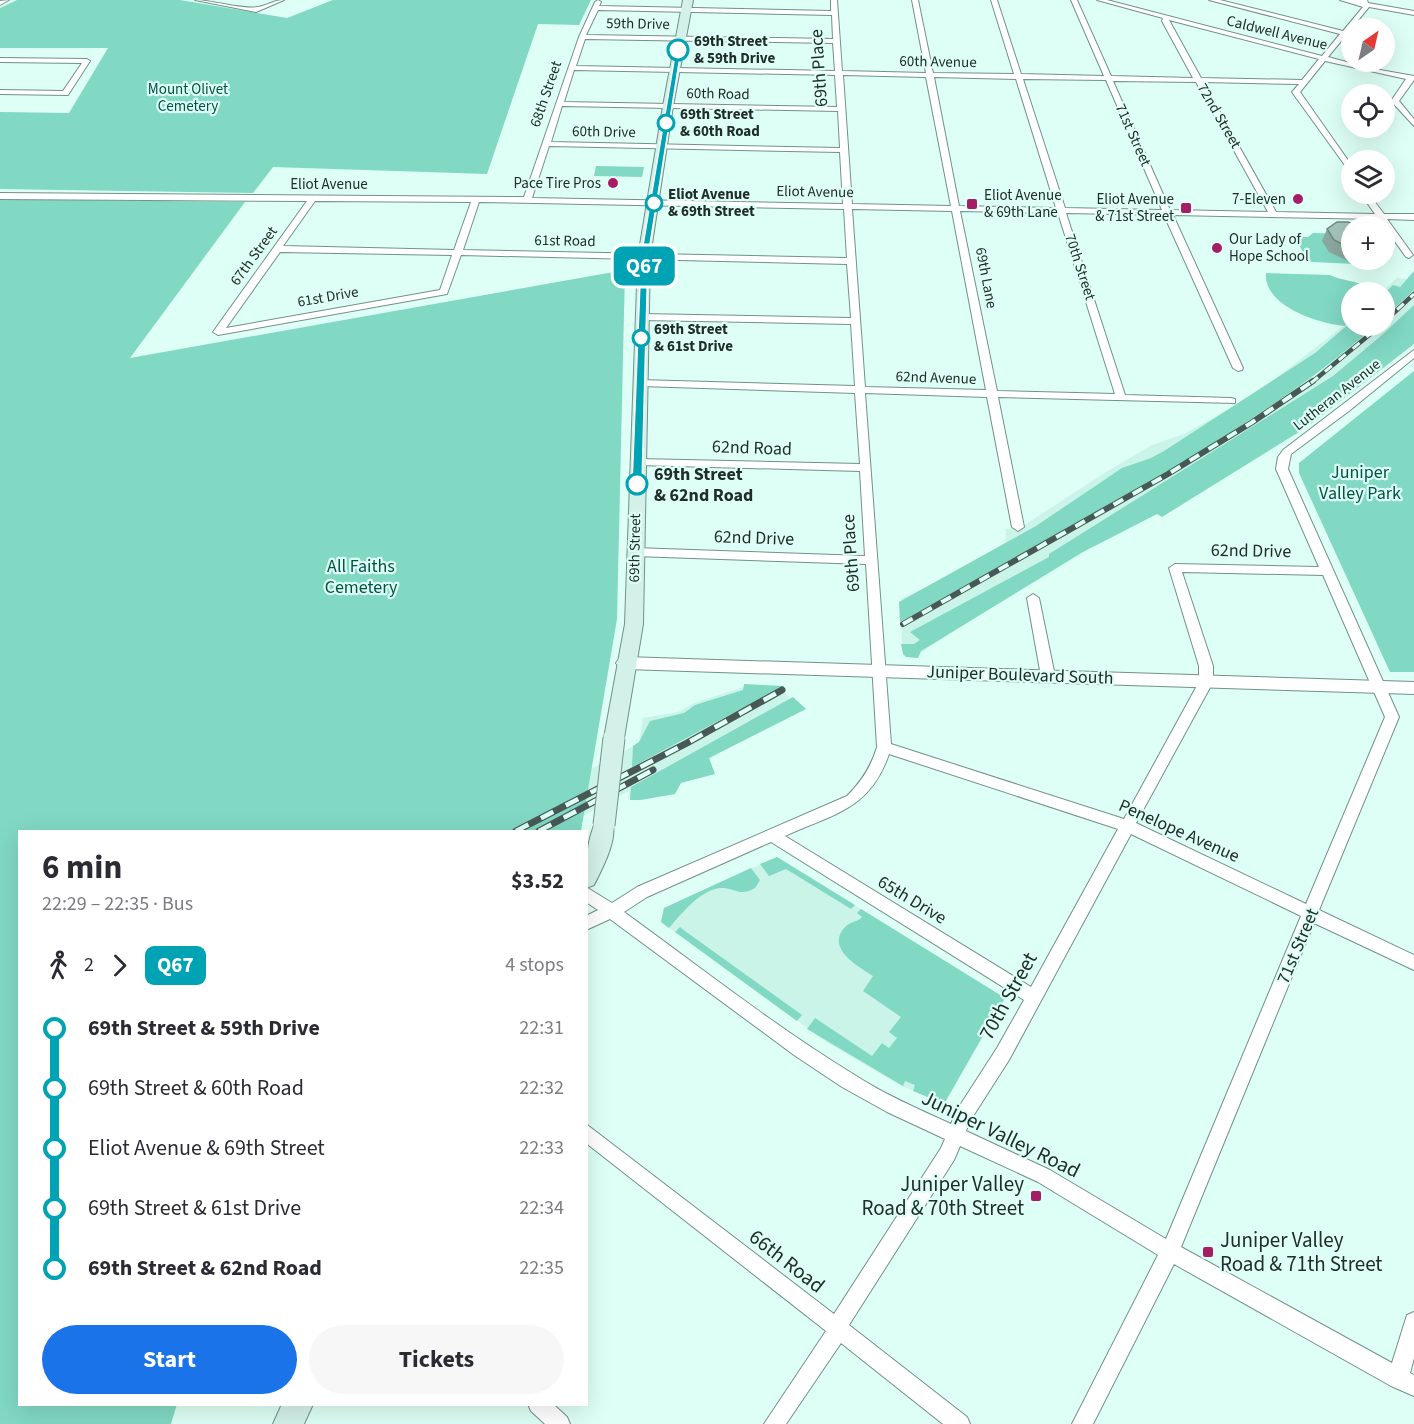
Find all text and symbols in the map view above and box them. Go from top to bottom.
street label: Caldwell Avenue [1224,10,1330,56]
street label: 59th Drive [606,13,670,35]
north arrow [1341,18,1395,72]
map controls [1341,18,1395,336]
street label: 69th Place [804,28,834,108]
place label: 69th Street & 59th Drive [694,31,776,69]
marker: 69th Street & 59th Drive [667,39,689,61]
street label: 60th Avenue [899,51,977,73]
street label: 68th Street [525,58,567,130]
park label: Mount Olivet Cemetery [148,79,228,117]
street label: 72nd Street [1192,80,1246,152]
street label: 60th Road [686,83,750,105]
button: locate [1341,84,1395,138]
street label: 71st Street [1110,100,1156,170]
place label: 69th Street & 60th Road [680,104,760,142]
marker: 69th Street & 60th Road [657,114,675,132]
street label: 60th Drive [572,121,636,143]
button: layers [1341,150,1395,204]
place label: Pace Tire Pros [513,173,601,194]
street label: Eliot Avenue [290,174,368,195]
marker: Pace Tire Pros [606,176,620,190]
street label: Eliot Avenue [776,181,854,203]
place label: Eliot Avenue & 69th Street [668,184,755,222]
place label: Eliot Avenue & 69th Lane [984,185,1062,223]
place label: Eliot Avenue & 71st Street [1095,189,1174,227]
place label: 7-Eleven [1232,189,1286,210]
marker: 7-Eleven [1291,192,1305,206]
marker: Eliot Avenue & 69th Street [645,194,663,212]
marker: Eliot Avenue & 69th Lane [965,197,979,211]
marker: Eliot Avenue & 71st Street [1179,201,1193,215]
button: + [1341,216,1395,270]
street label: 67th Street [225,222,283,290]
place label: Our Lady of Hope School [1229,229,1309,267]
street label: 61st Road [534,230,596,252]
street label: 70th Street [1059,231,1101,303]
marker: Our Lady of Hope School [1210,241,1224,255]
line badge: Q67 [610,246,678,286]
street label: 69th Lane [970,246,1002,310]
text: Q67 [626,251,662,281]
street label: 61st Drive [296,281,360,313]
button: − [1341,282,1395,336]
place label: 69th Street & 61st Drive [654,319,733,357]
marker: 69th Street & 61st Drive [632,329,650,347]
street label: Lutheran Avenue [1289,354,1385,436]
street label: 62nd Avenue [895,366,977,390]
street label: 62nd Road [712,434,792,462]
park label: Juniper Valley Park [1319,460,1401,506]
place label: 69th Street & 62nd Road [654,462,753,508]
marker: 69th Street & 62nd Road [626,473,648,495]
street label: 69th Street [624,513,646,583]
street label: 69th Place [836,513,866,593]
street label: 62nd Drive [713,524,795,552]
street label: 62nd Drive [1211,538,1291,564]
park label: All Faiths Cemetery [325,554,398,600]
street label: Juniper Boulevard South [926,659,1114,691]
street label: Penelope Avenue [1115,793,1243,869]
text: 6 min [42,844,122,891]
text: $3.52 [511,865,564,897]
street label: 65th Drive [873,870,951,930]
text: 22:29 – 22:35 · Bus [42,890,193,918]
street label: 71st Street [1271,904,1325,988]
street label: 70th Street [972,947,1044,1045]
icon: walk [42,949,75,982]
icon: forward [103,949,136,982]
text: Q67 [157,950,194,980]
text: 2 [84,951,94,979]
text: 4 stops [505,951,564,979]
text: 69th Street & 59th Drive [88,1012,320,1044]
text: 22:31 [519,1014,564,1042]
text: 69th Street & 60th Road [88,1072,304,1104]
text: 22:32 [519,1074,564,1102]
street label: Juniper Valley Road [917,1083,1085,1185]
text: Eliot Avenue & 69th Street [88,1132,325,1164]
text: 22:33 [519,1134,564,1162]
place label: Juniper Valley Road & 70th Street [862,1169,1024,1223]
marker: Juniper Valley Road & 70th Street [1029,1189,1043,1203]
text: 69th Street & 61st Drive [88,1192,301,1224]
text: 22:34 [519,1194,564,1222]
street label: 66th Road [743,1222,831,1300]
place label: Juniper Valley Road & 71th Street [1220,1225,1382,1279]
marker: Juniper Valley Road & 71th Street [1201,1245,1215,1259]
text: 69th Street & 62nd Road [88,1252,322,1284]
text: 22:35 [519,1254,564,1282]
button: Start [42,1325,297,1394]
button: Tickets [309,1325,564,1394]

